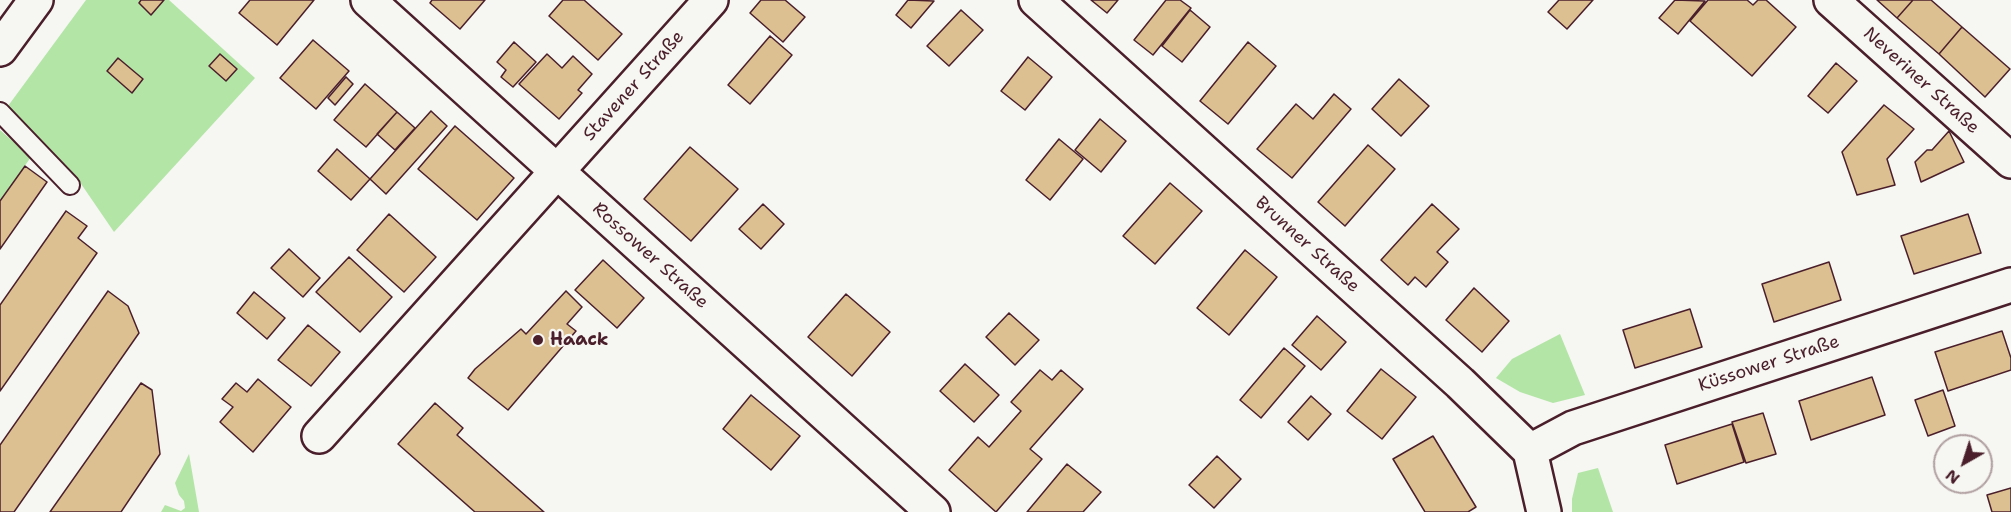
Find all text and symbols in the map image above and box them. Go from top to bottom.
street label: Neveriner Straße [1858,23,1984,139]
street label: Stavener Straße [579,27,689,145]
street label: Brunner Straße [1250,192,1364,298]
street label: Rossower Straße [588,198,712,314]
place label: Haack [550,329,608,351]
street label: Küssower Straße [1696,331,1842,397]
marker: Haack [531,333,545,347]
north arrow [1933,434,1993,494]
text: N [1941,465,1964,489]

